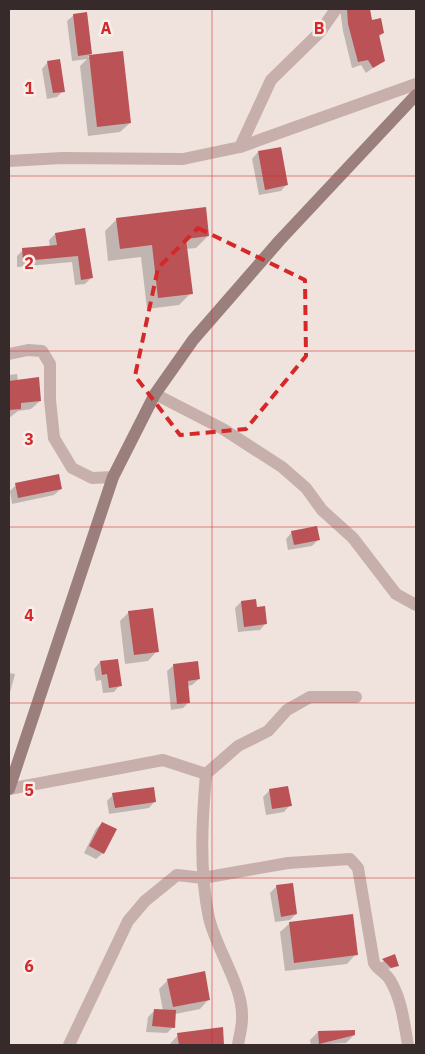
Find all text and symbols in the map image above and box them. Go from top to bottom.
text: A [101,18,112,38]
text: B [314,18,325,38]
text: 1 [24,78,34,98]
text: 2 [24,253,34,273]
text: 3 [24,429,34,449]
text: 4 [24,605,34,625]
text: 5 [24,780,34,800]
text: 6 [24,956,34,976]

